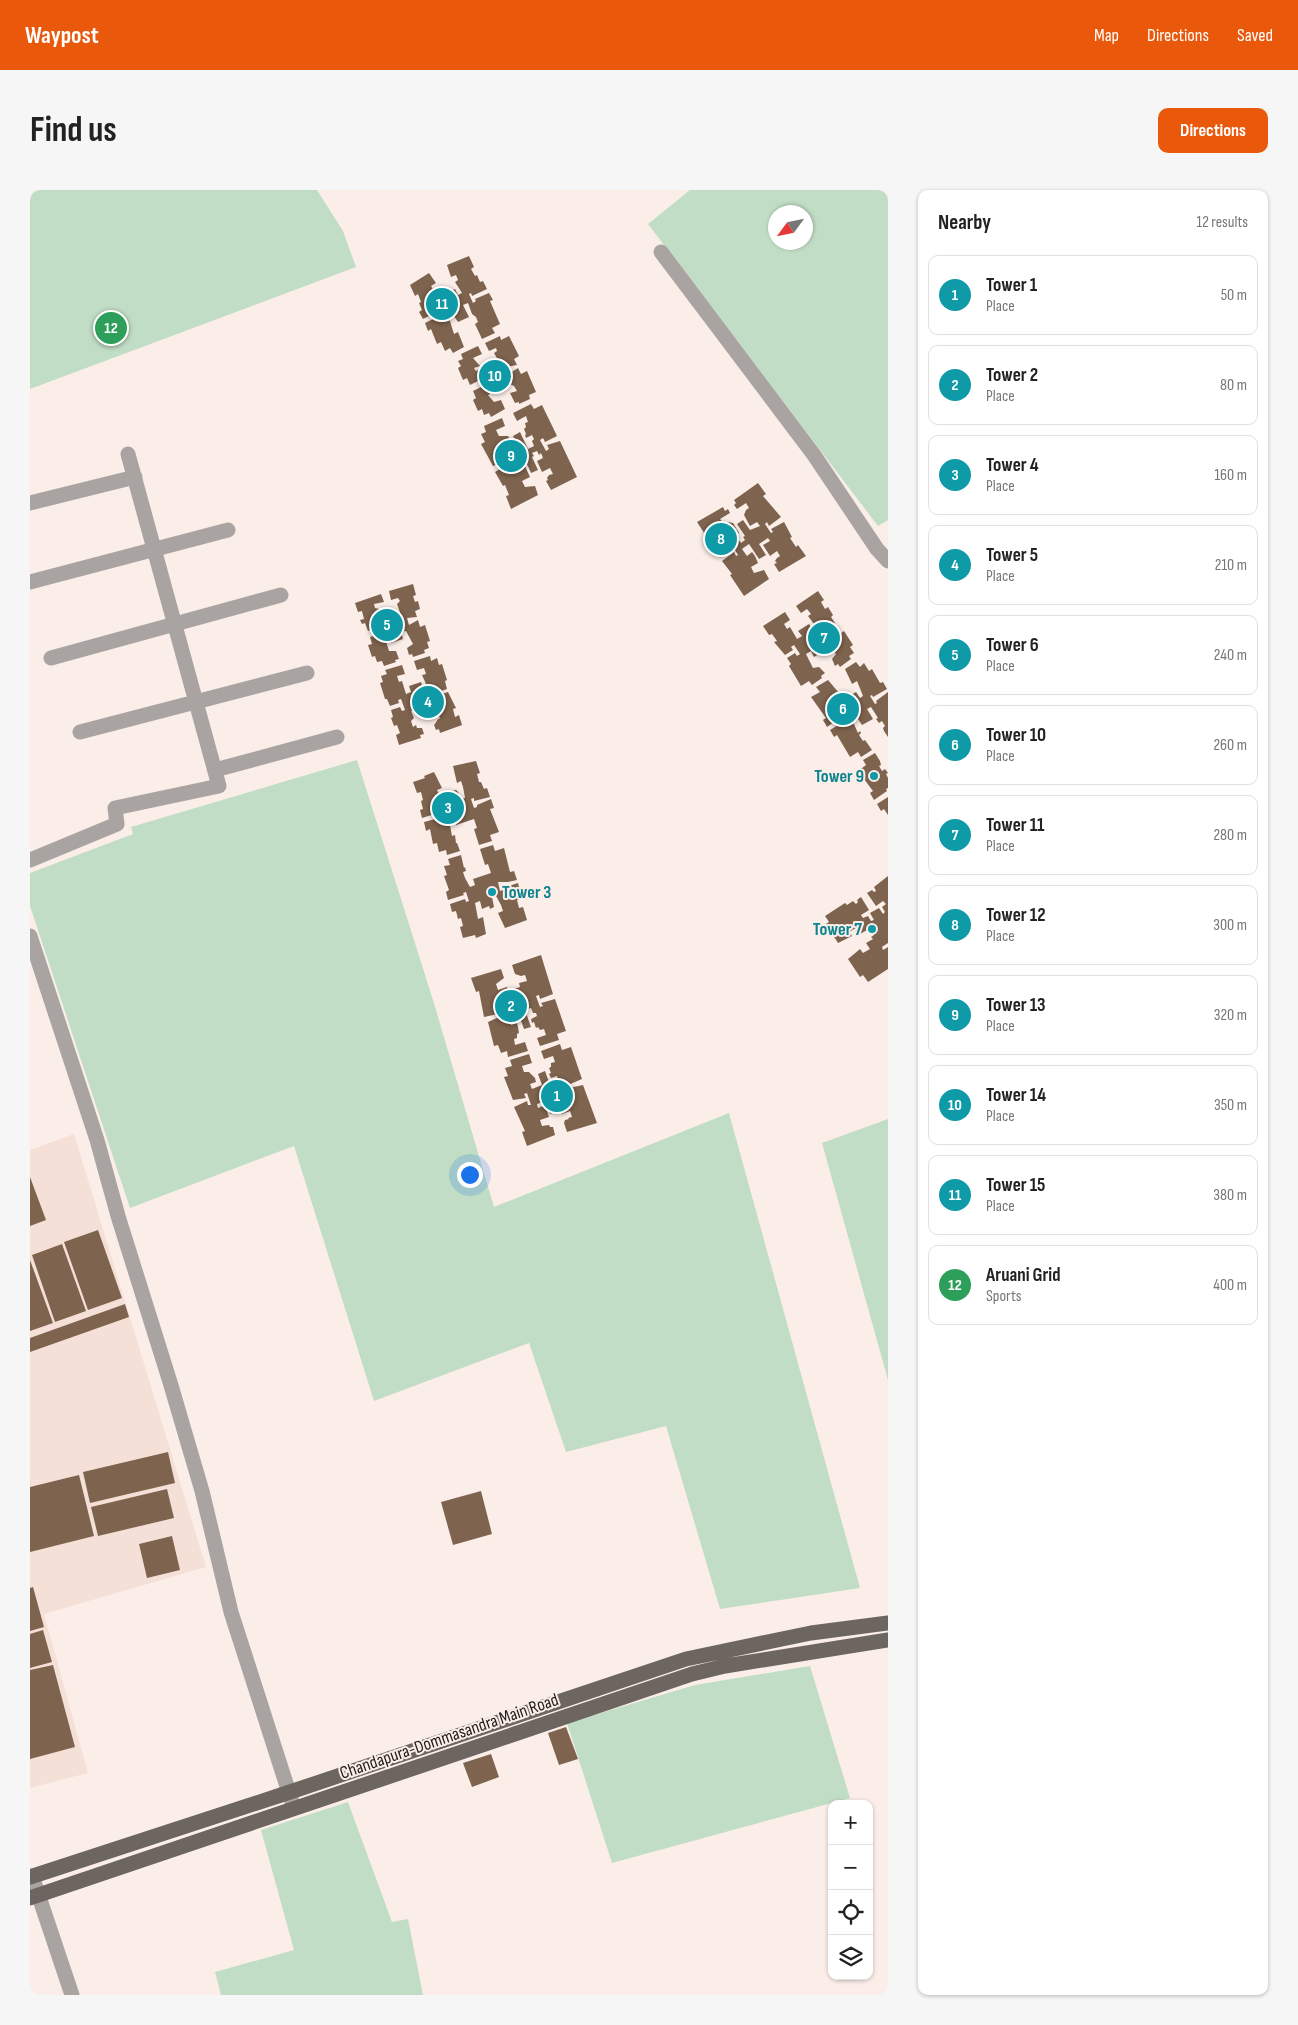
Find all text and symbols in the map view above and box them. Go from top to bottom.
text: Waypost [25,21,99,50]
text: Map [1094,25,1119,46]
text: Directions [1147,25,1209,46]
text: Saved [1237,25,1273,46]
button: Directions [1158,108,1268,153]
text: Find us [30,109,117,152]
north arrow [768,205,813,250]
text: Nearby [938,210,991,235]
text: 12 results [1196,213,1248,232]
text: Tower 1 [986,274,1037,297]
pin: 11 [426,285,458,323]
text: 1 [952,286,958,305]
text: 50 m [1221,286,1247,305]
text: Place [986,297,1015,316]
pin: 12 [95,309,127,347]
pin: 10 [479,357,511,395]
text: Tower 2 [986,364,1038,387]
text: 2 [951,376,959,395]
text: 80 m [1220,376,1247,395]
text: Place [986,387,1015,406]
pin: 9 [495,437,527,475]
text: Tower 4 [986,454,1038,477]
text: 3 [951,466,959,485]
text: 160 m [1214,466,1247,485]
text: Place [986,477,1015,496]
pin: 8 [705,520,737,558]
text: Tower 5 [986,544,1038,567]
text: 4 [951,556,959,575]
text: 210 m [1215,556,1247,575]
text: Place [986,567,1015,586]
pin: 5 [371,606,403,644]
pin: 7 [808,619,840,657]
text: Tower 6 [986,634,1039,657]
text: 5 [951,646,959,665]
text: 240 m [1214,646,1247,665]
text: Place [986,657,1015,676]
pin: 4 [412,683,444,721]
pin: 6 [827,690,859,728]
text: Tower 10 [986,724,1046,747]
text: 6 [951,736,959,755]
text: 260 m [1213,736,1247,755]
text: Place [986,747,1015,766]
place label: Tower 9 [814,766,864,787]
marker: Tower 9 [868,770,880,782]
pin: 3 [432,789,464,827]
text: Tower 11 [986,814,1045,837]
text: 7 [952,826,958,845]
text: 280 m [1213,826,1247,845]
text: Place [986,837,1015,856]
place label: Tower 3 [502,882,551,903]
marker: Tower 3 [486,886,498,898]
text: Tower 12 [986,904,1046,927]
text: 8 [951,916,959,935]
text: 300 m [1213,916,1247,935]
place label: Tower 7 [813,919,862,940]
marker: Tower 7 [866,923,878,935]
text: Place [986,927,1015,946]
pin: 2 [495,987,527,1025]
text: Tower 13 [986,994,1046,1017]
text: 9 [951,1006,959,1025]
text: 320 m [1214,1006,1247,1025]
text: Place [986,1017,1015,1036]
pin: 1 [541,1077,573,1115]
text: Tower 14 [986,1084,1046,1107]
text: 10 [948,1096,962,1115]
text: 350 m [1214,1096,1247,1115]
text: Place [986,1107,1015,1126]
your location [457,1162,483,1188]
text: Tower 15 [986,1174,1045,1197]
text: 11 [949,1186,961,1205]
text: 380 m [1213,1186,1247,1205]
text: Place [986,1197,1015,1216]
text: Aruani Grid [986,1264,1061,1287]
text: 12 [948,1276,962,1295]
text: 400 m [1213,1276,1247,1295]
text: Sports [986,1287,1021,1306]
street label: Chandapura-Dommasandra Main Road [337,1689,561,1784]
map controls [828,1800,873,1980]
button: + [828,1800,873,1845]
button: − [828,1845,873,1890]
button: locate [828,1890,873,1935]
button: layers [828,1935,873,1980]

